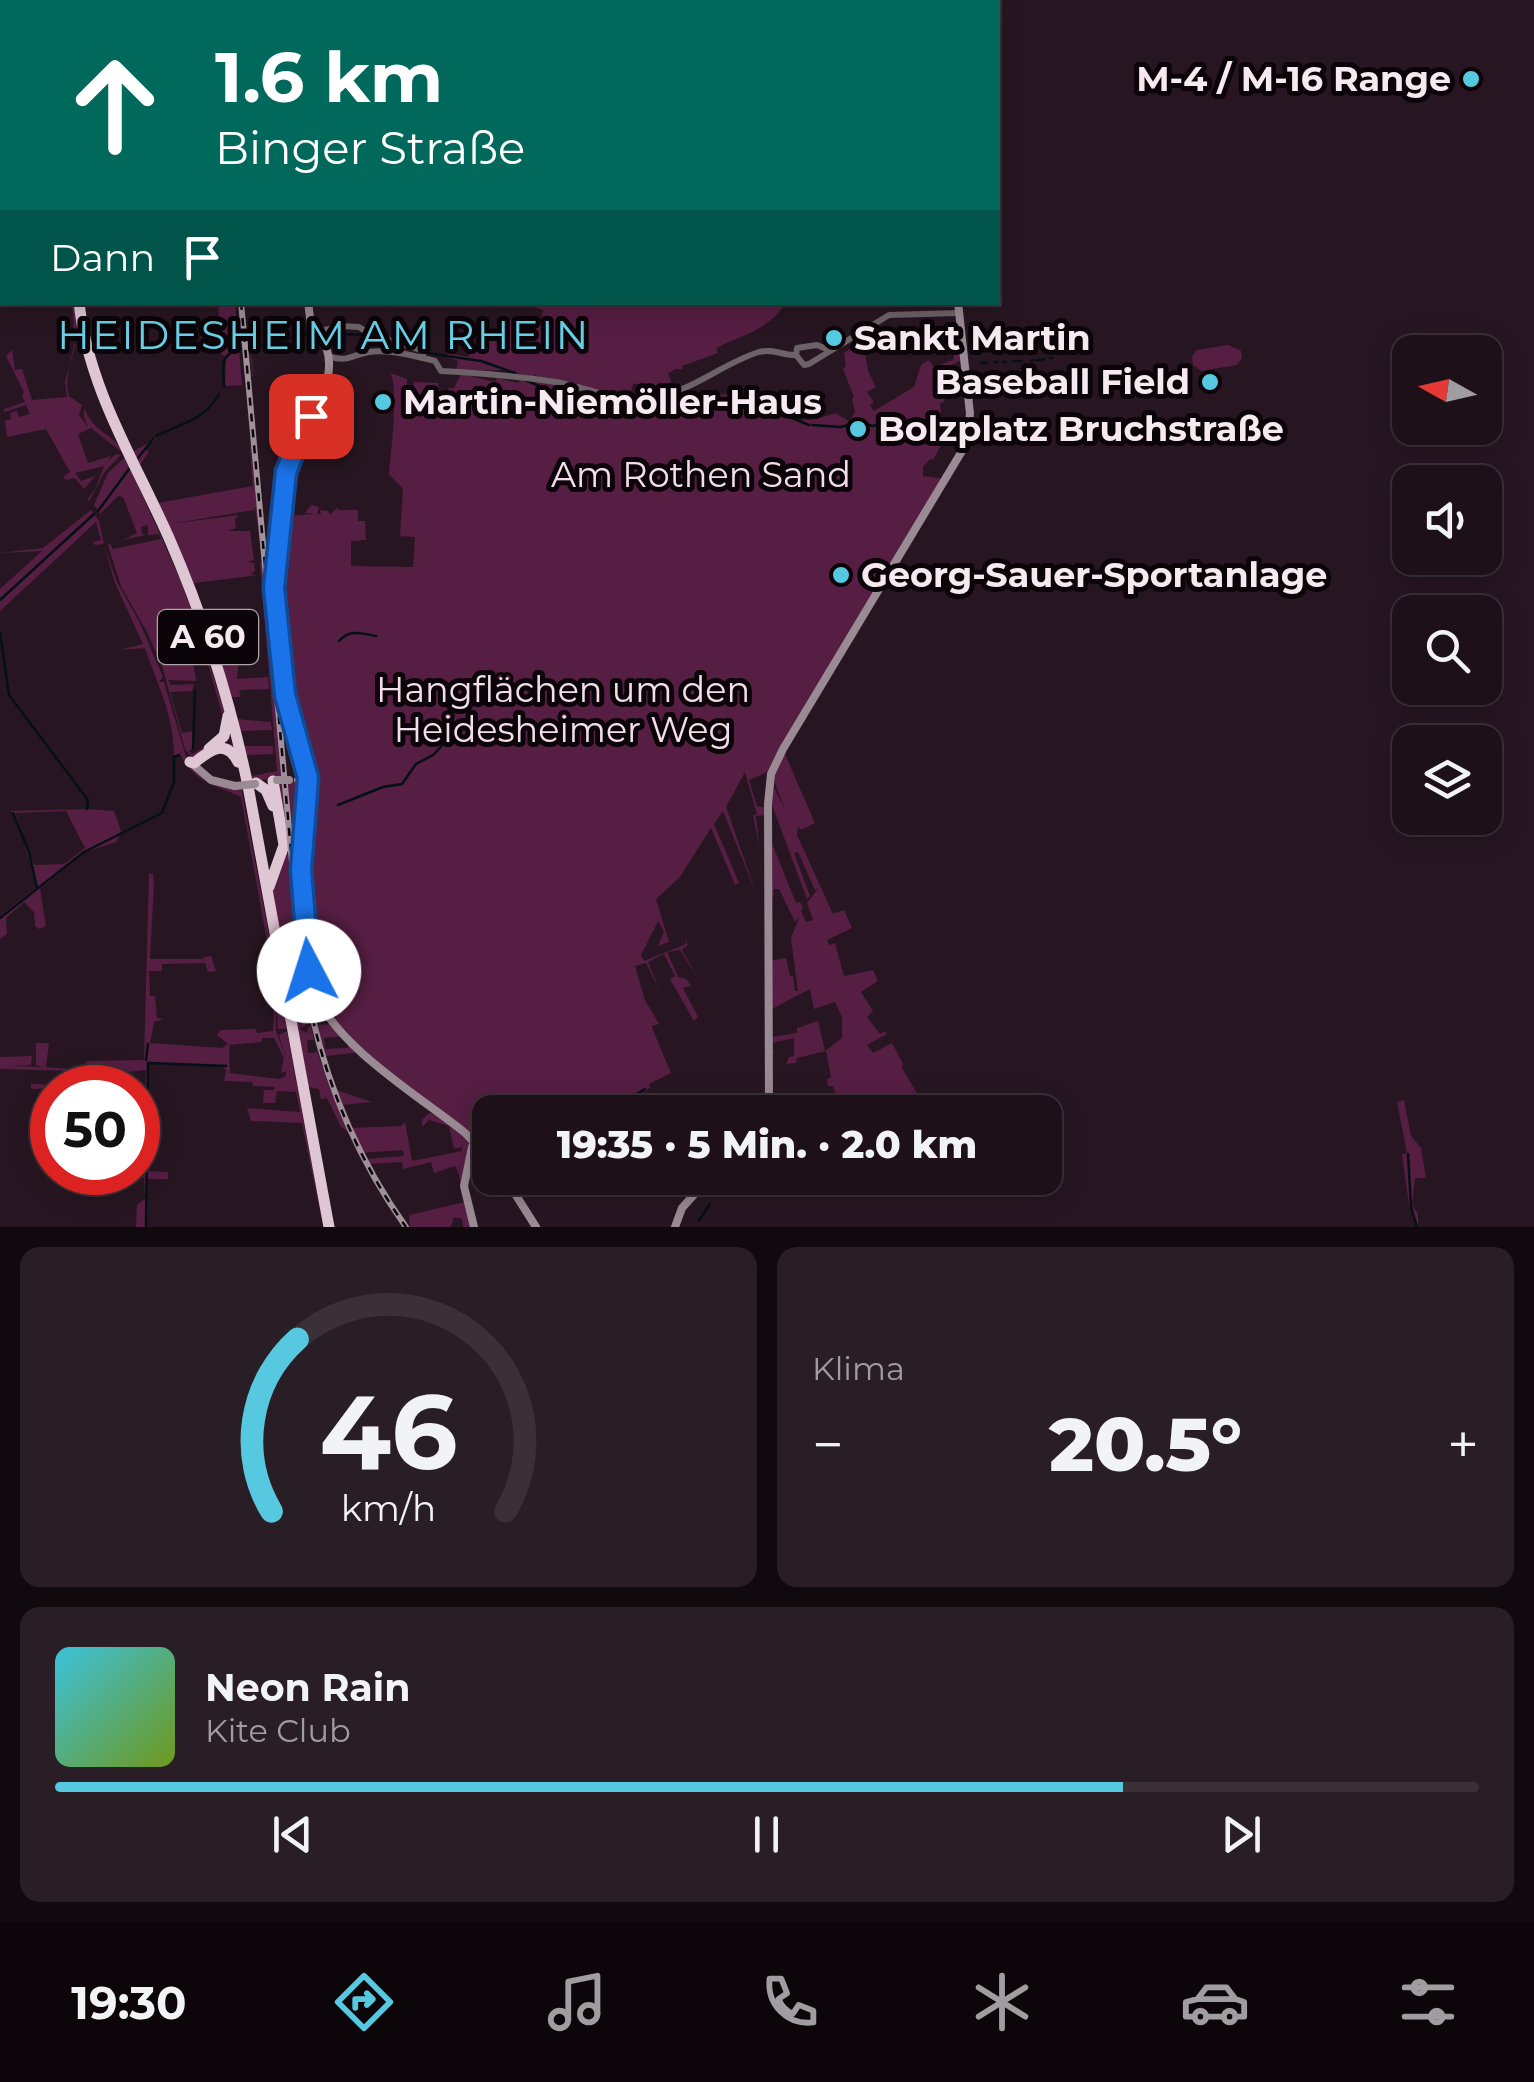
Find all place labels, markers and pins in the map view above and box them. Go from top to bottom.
place label: M-4 / M-16 Range [1136,57,1451,100]
marker: M-4 / M-16 Range [1460,68,1482,90]
place label: Sankt Martin [854,316,1091,359]
marker: Sankt Martin [823,327,845,349]
place label: Baseball Field [935,360,1190,403]
marker: Baseball Field [1199,371,1221,393]
pin [269,374,354,459]
place label: Martin-Niemöller-Haus [403,380,822,423]
marker: Martin-Niemöller-Haus [372,391,394,413]
place label: Bolzplatz Bruchstraße [878,407,1284,450]
marker: Bolzplatz Bruchstraße [847,418,869,440]
place label: Georg-Sauer-Sportanlage [861,553,1327,596]
marker: Georg-Sauer-Sportanlage [830,564,852,586]

